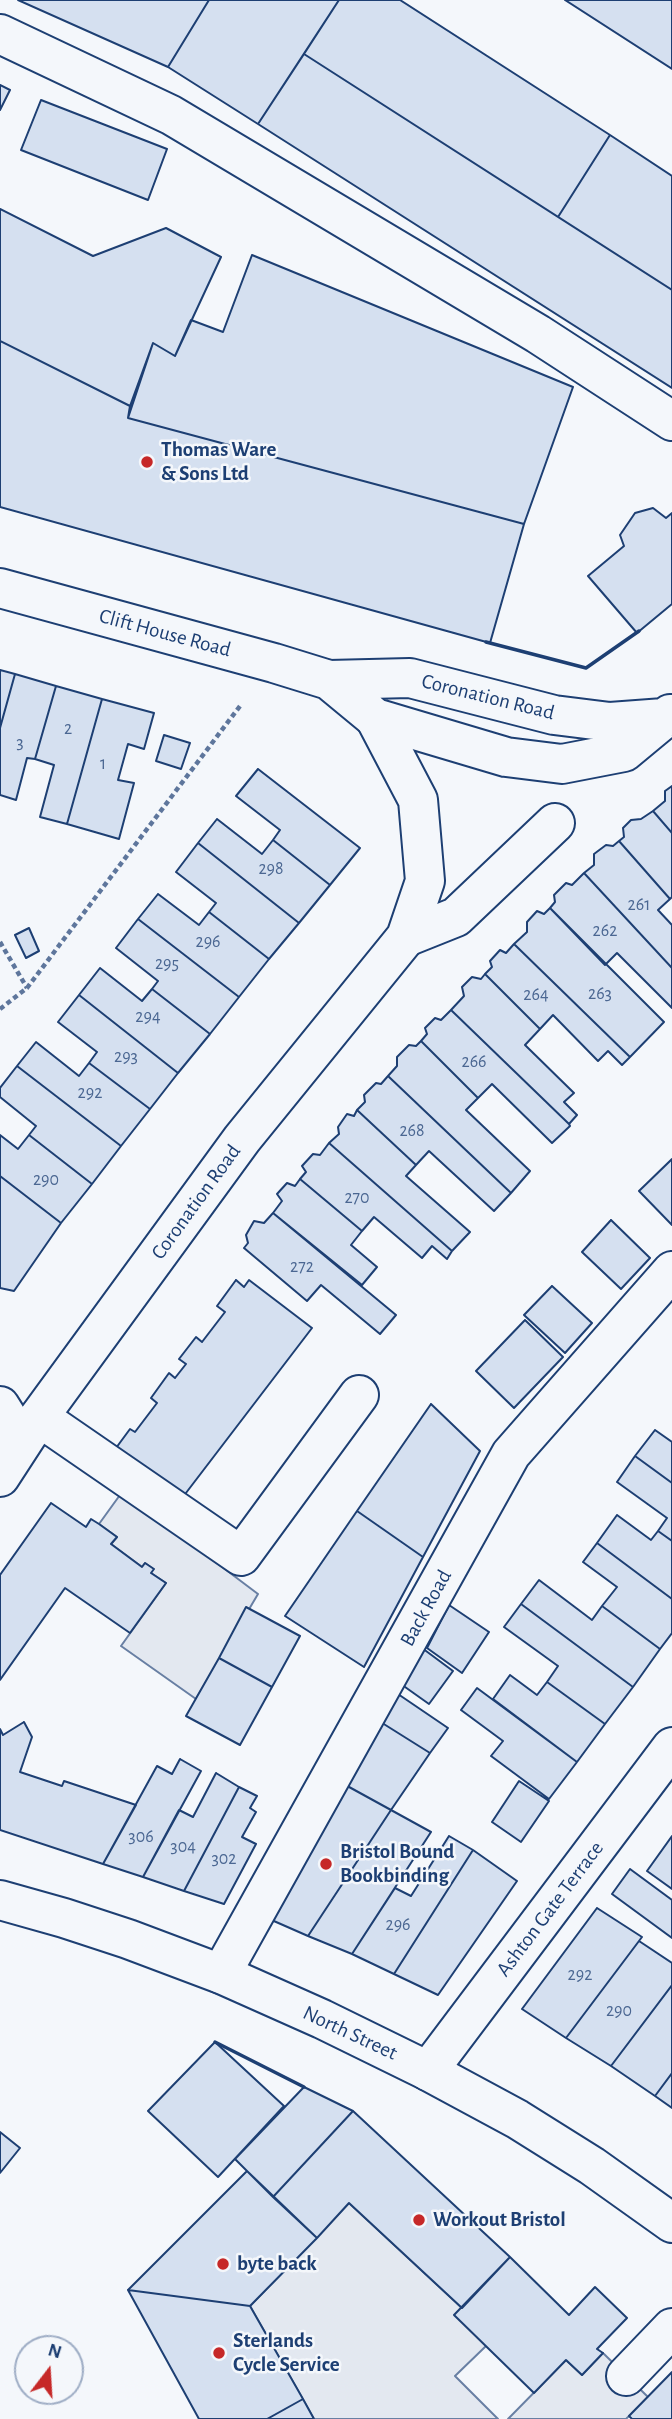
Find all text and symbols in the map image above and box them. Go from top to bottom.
place label: Thomas Ware & Sons Ltd [161,437,276,487]
marker: Thomas Ware & Sons Ltd [139,454,155,470]
street label: Clift House Road [96,603,234,663]
street label: Coronation Road [419,668,557,726]
house number: 2 [64,718,72,740]
house number: 3 [16,732,24,754]
house number: 1 [100,753,106,775]
house number: 298 [258,858,284,880]
house number: 261 [628,894,650,916]
house number: 262 [593,920,617,942]
house number: 296 [195,931,221,953]
house number: 295 [155,953,179,975]
house number: 263 [588,983,612,1005]
house number: 264 [523,984,549,1006]
house number: 294 [135,1006,161,1028]
house number: 293 [114,1046,138,1068]
house number: 266 [461,1051,487,1073]
house number: 292 [78,1082,102,1104]
house number: 268 [399,1120,425,1142]
street label: Coronation Road [146,1140,246,1264]
house number: 290 [33,1169,59,1191]
house number: 270 [344,1187,370,1209]
house number: 272 [290,1256,314,1278]
street label: Back Road [395,1565,457,1651]
house number: 306 [128,1826,154,1848]
house number: 304 [170,1836,196,1858]
street label: Ashton Gate Terrace [491,1836,609,1982]
place label: Bristol Bound Bookbinding [340,1839,454,1889]
house number: 302 [211,1848,237,1870]
marker: Bristol Bound Bookbinding [318,1856,334,1872]
house number: 296 [385,1914,411,1936]
house number: 292 [568,1964,592,1986]
street label: North Street [299,2000,401,2066]
house number: 290 [606,2000,632,2022]
place label: Workout Bristol [433,2207,566,2233]
marker: Workout Bristol [411,2212,427,2228]
place label: byte back [237,2251,317,2277]
marker: byte back [215,2256,231,2272]
place label: Sterlands Cycle Service [233,2328,340,2378]
north arrow [14,2335,84,2405]
text: N [46,2340,64,2362]
marker: Sterlands Cycle Service [211,2345,227,2361]

